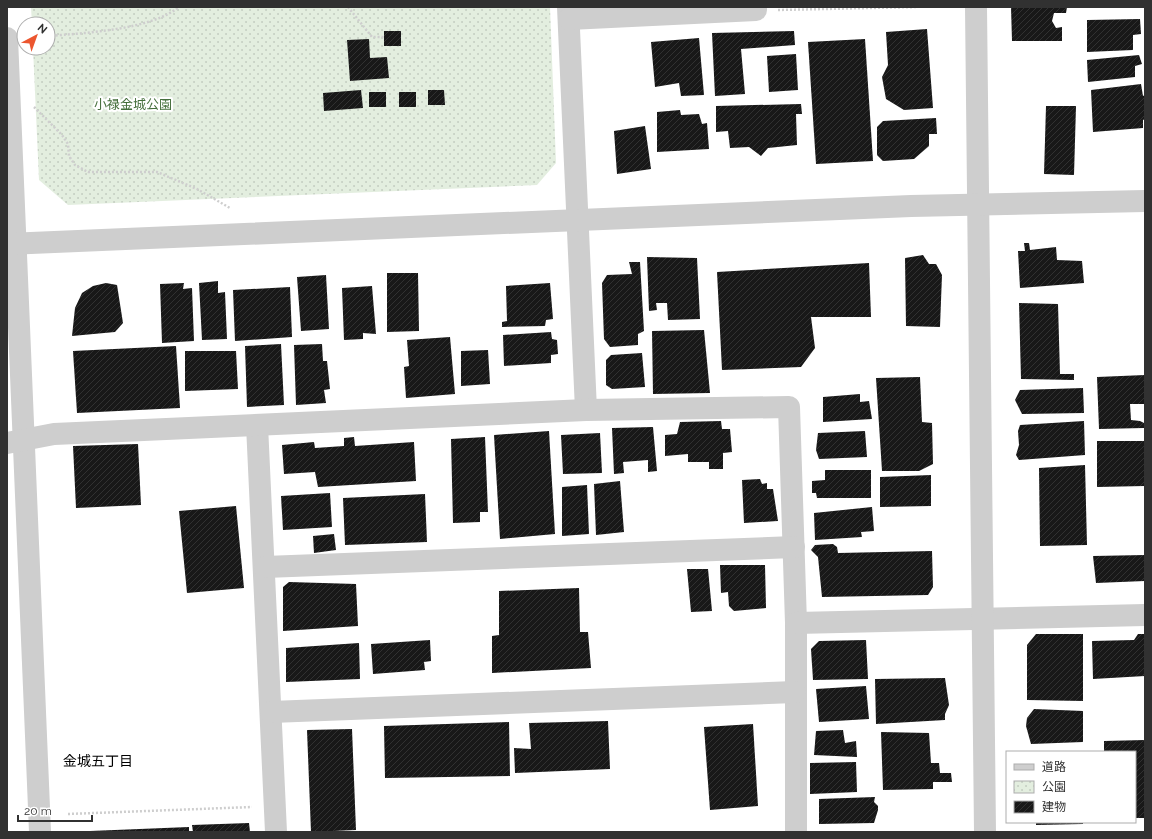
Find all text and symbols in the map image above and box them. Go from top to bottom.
north arrow [16,16,56,56]
text: N [35,21,50,36]
park label: 小禄金城公園 [94,97,172,112]
legend [1006,751,1136,823]
district label: 金城五丁目 [63,753,133,769]
text: 道路 [1042,760,1066,774]
text: 公園 [1042,780,1066,794]
scale bar [18,797,92,823]
text: 建物 [1042,800,1066,814]
text: 20 m [24,804,52,818]

